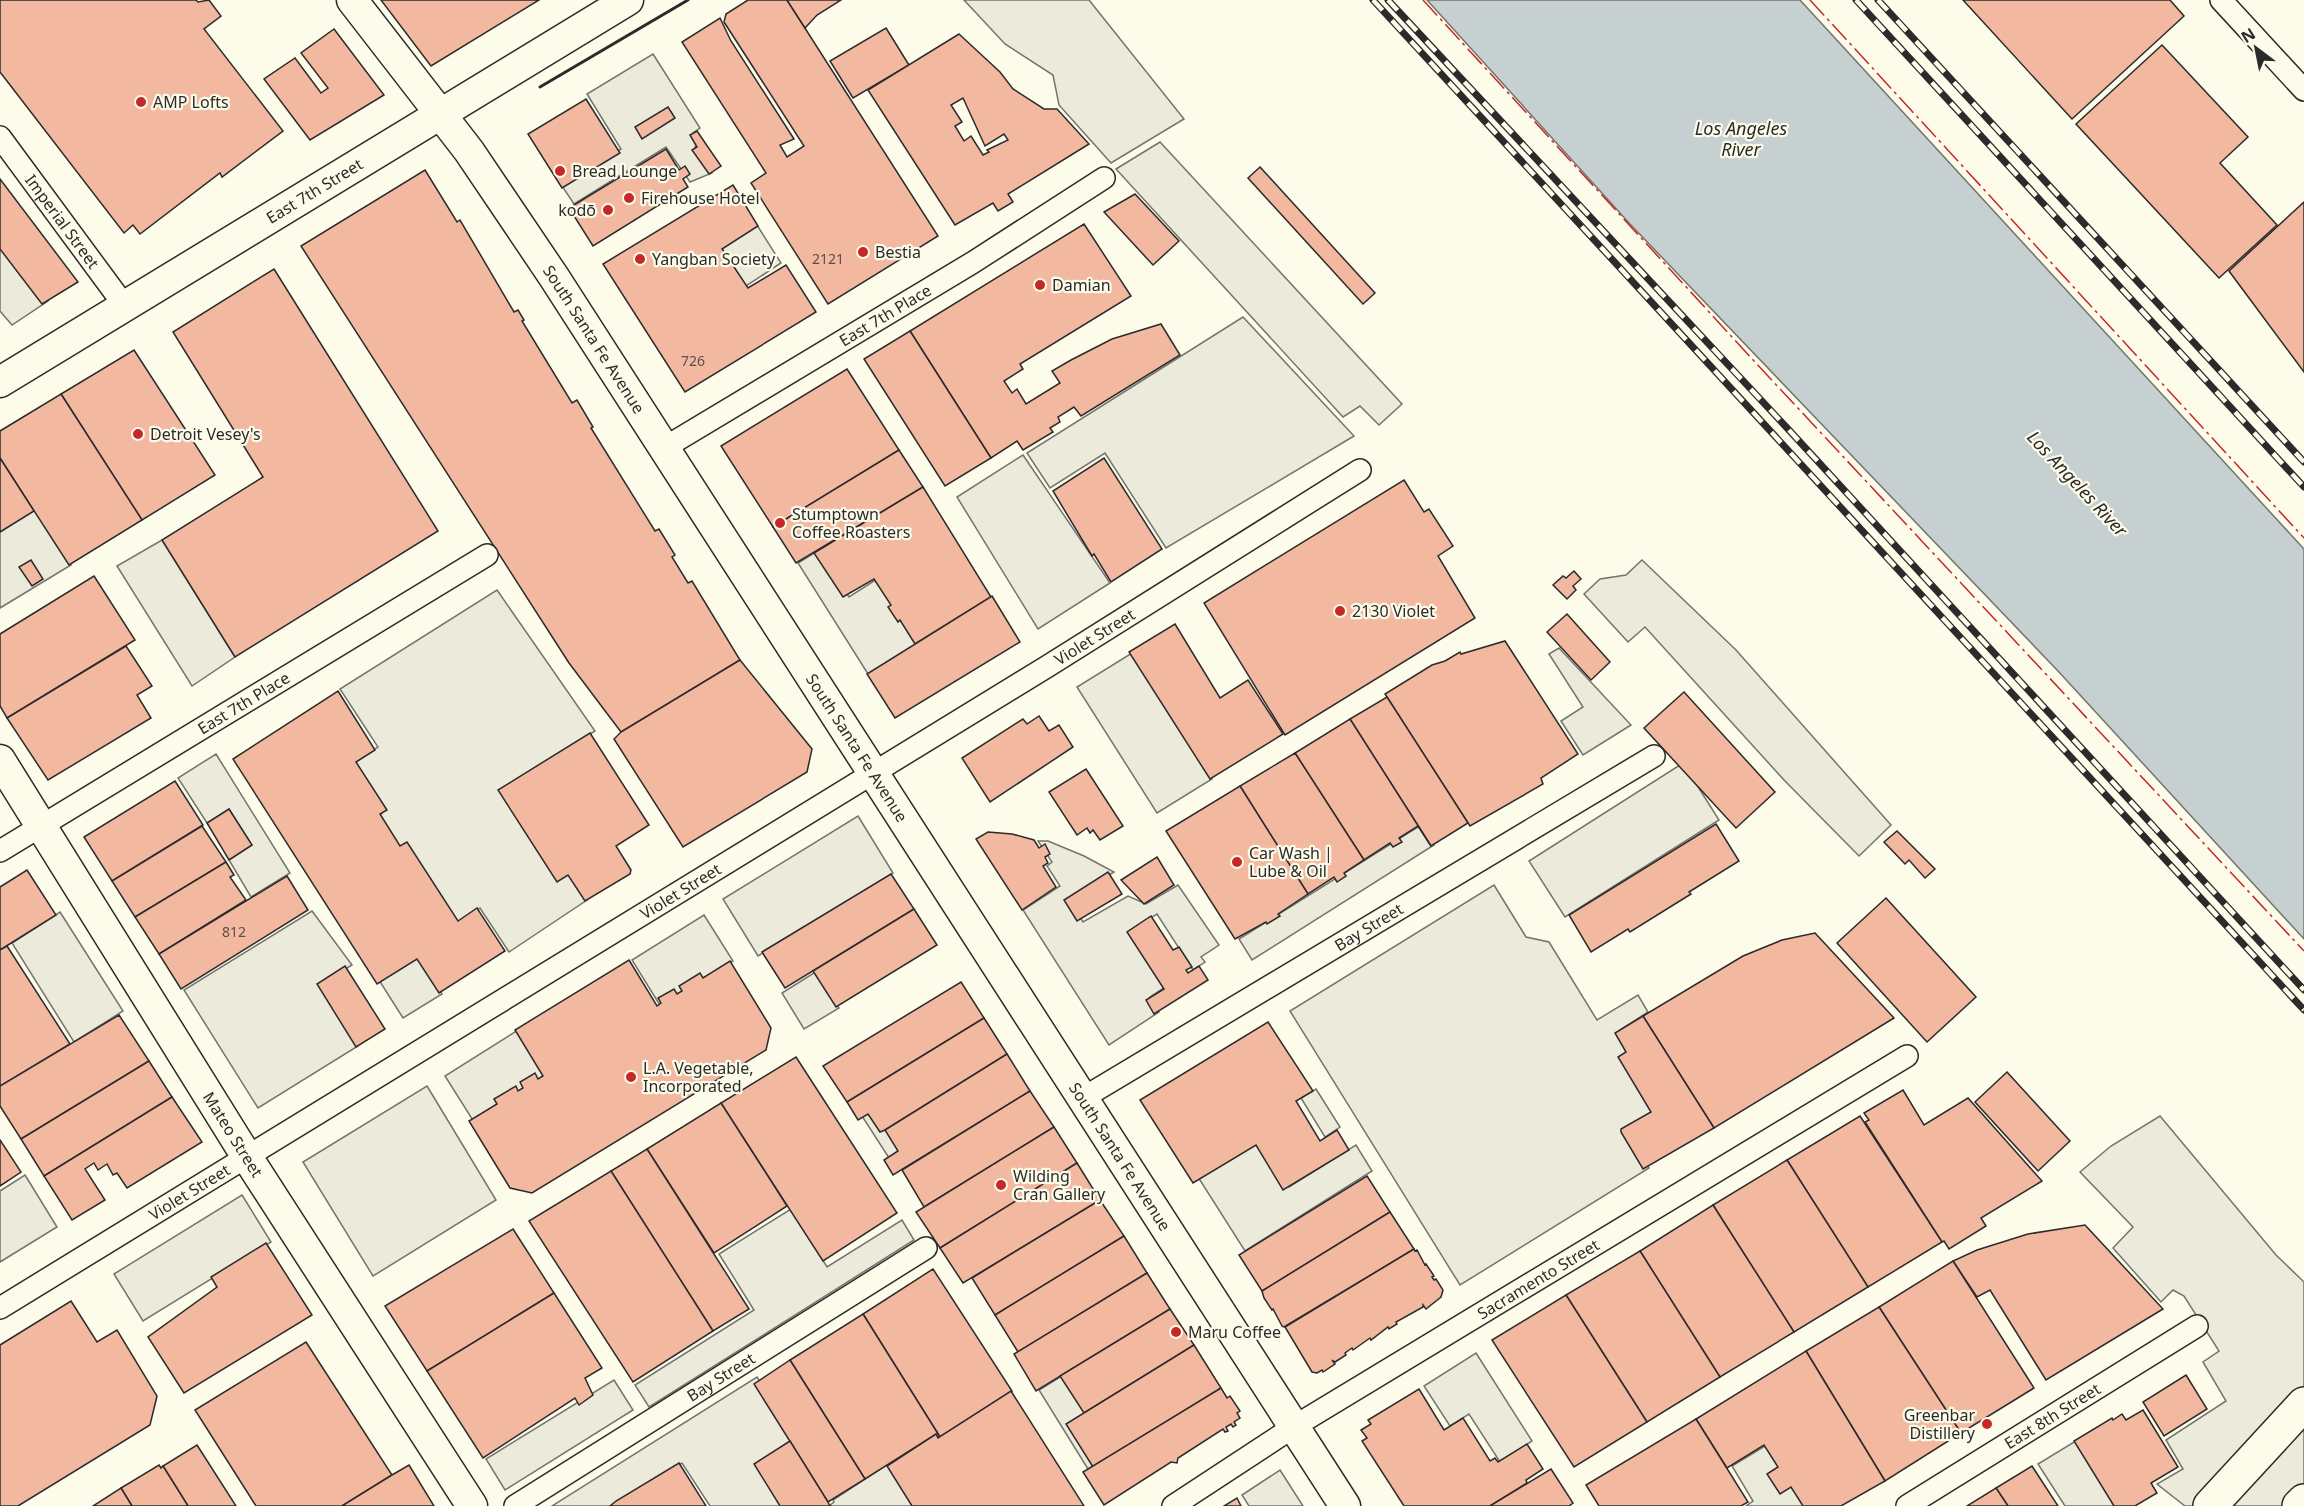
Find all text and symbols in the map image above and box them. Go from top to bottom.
north arrow [2226,18,2286,78]
text: N [2237,23,2259,48]
place label: AMP Lofts [153,91,229,113]
marker: AMP Lofts [134,95,148,109]
water label: Los Angeles River [1695,116,1787,161]
street label: East 7th Street [262,153,367,229]
place label: Bread Lounge [572,160,677,182]
marker: Bread Lounge [553,164,567,178]
street label: Imperial Street [20,170,105,273]
place label: Firehouse Hotel [641,187,760,209]
marker: Firehouse Hotel [622,191,636,205]
place label: kodō [558,199,596,221]
marker: kodō [601,203,615,217]
place label: Bestia [875,241,921,263]
marker: Bestia [856,245,870,259]
place label: Yangban Society [652,248,776,270]
house number: 2121 [812,249,844,268]
marker: Yangban Society [633,252,647,266]
street label: South Santa Fe Avenue [538,261,650,418]
place label: Damian [1052,274,1111,296]
marker: Damian [1033,278,1047,292]
street label: East 7th Place [835,279,935,351]
house number: 726 [681,351,705,370]
place label: Detroit Vesey's [150,423,261,445]
water label: Los Angeles River [2022,425,2134,542]
marker: Detroit Vesey's [131,427,145,441]
place label: Stumptown Coffee Roasters [792,503,910,543]
marker: Stumptown Coffee Roasters [773,516,787,530]
place label: 2130 Violet [1352,600,1435,622]
street label: Violet Street [1050,603,1139,670]
marker: 2130 Violet [1333,604,1347,618]
street label: East 7th Place [193,667,294,739]
street label: South Santa Fe Avenue [801,669,913,826]
place label: Car Wash | Lube & Oil [1249,842,1333,882]
marker: Car Wash | Lube & Oil [1230,855,1244,869]
street label: Violet Street [636,858,725,924]
street label: Bay Street [1330,898,1407,956]
house number: 812 [222,922,246,941]
place label: L.A. Vegetable, Incorporated [643,1057,754,1097]
marker: L.A. Vegetable, Incorporated [624,1070,638,1084]
street label: South Santa Fe Avenue [1064,1078,1176,1235]
street label: Mateo Street [198,1087,268,1182]
street label: Violet Street [145,1159,234,1225]
place label: Wilding Cran Gallery [1013,1165,1106,1205]
marker: Wilding Cran Gallery [994,1178,1008,1192]
street label: Sacramento Street [1473,1234,1603,1324]
place label: Maru Coffee [1188,1321,1281,1343]
marker: Maru Coffee [1169,1325,1183,1339]
street label: Bay Street [683,1347,759,1406]
street label: East 8th Street [2000,1378,2105,1454]
place label: Greenbar Distillery [1904,1404,1976,1444]
marker: Greenbar Distillery [1980,1417,1994,1431]

